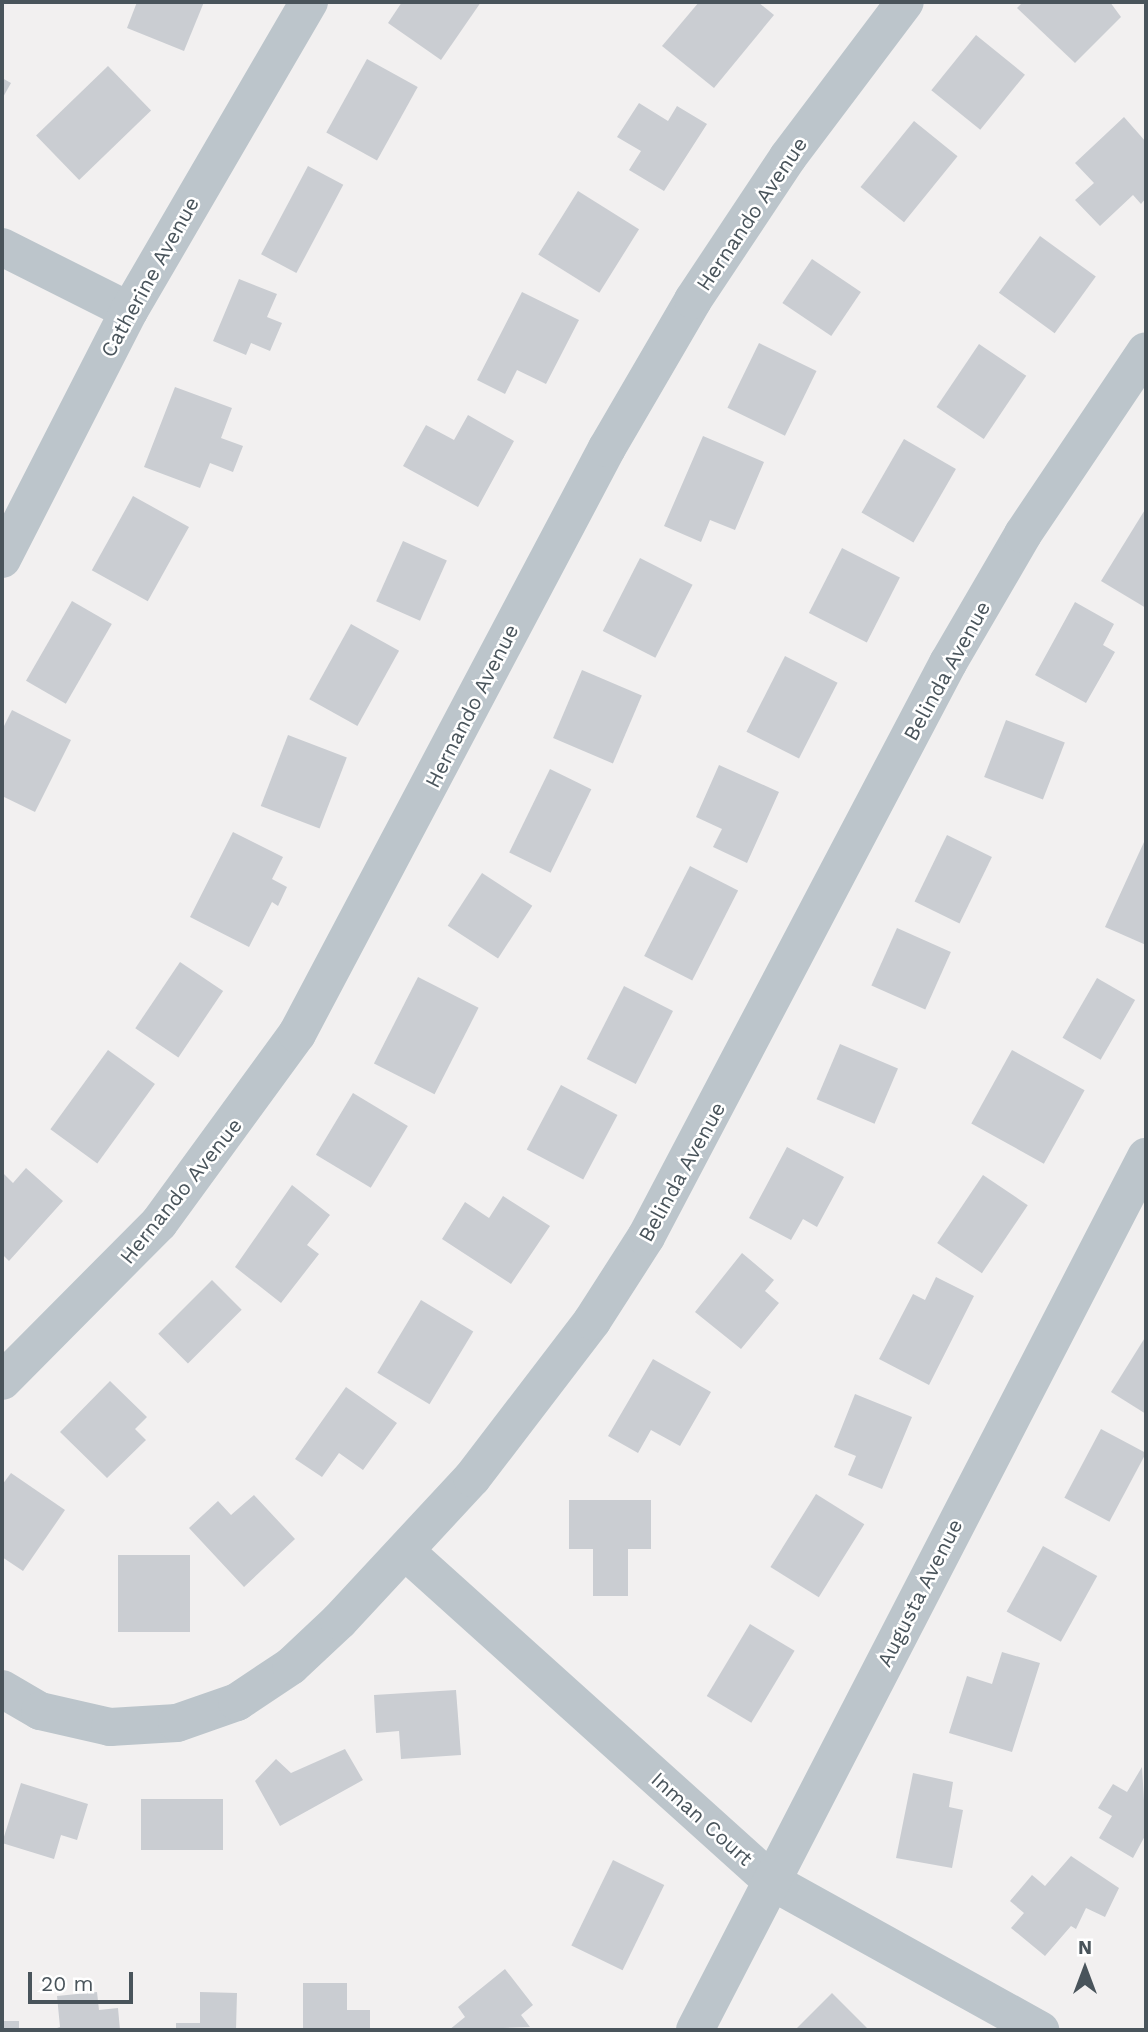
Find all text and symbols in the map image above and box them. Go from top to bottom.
street label: Hernando Avenue [691,132,813,296]
street label: Catherine Avenue [95,192,205,362]
street label: Belinda Avenue [898,596,996,746]
street label: Hernando Avenue [420,620,524,792]
street label: Belinda Avenue [633,1097,731,1247]
street label: Hernando Avenue [114,1113,248,1269]
street label: Augusta Avenue [872,1514,968,1672]
street label: Inman Court [646,1767,758,1871]
north arrow [1050,1934,1120,2004]
text: N [1078,1936,1092,1959]
scale bar [32,1958,136,2002]
text: 20 m [41,1971,93,1996]

